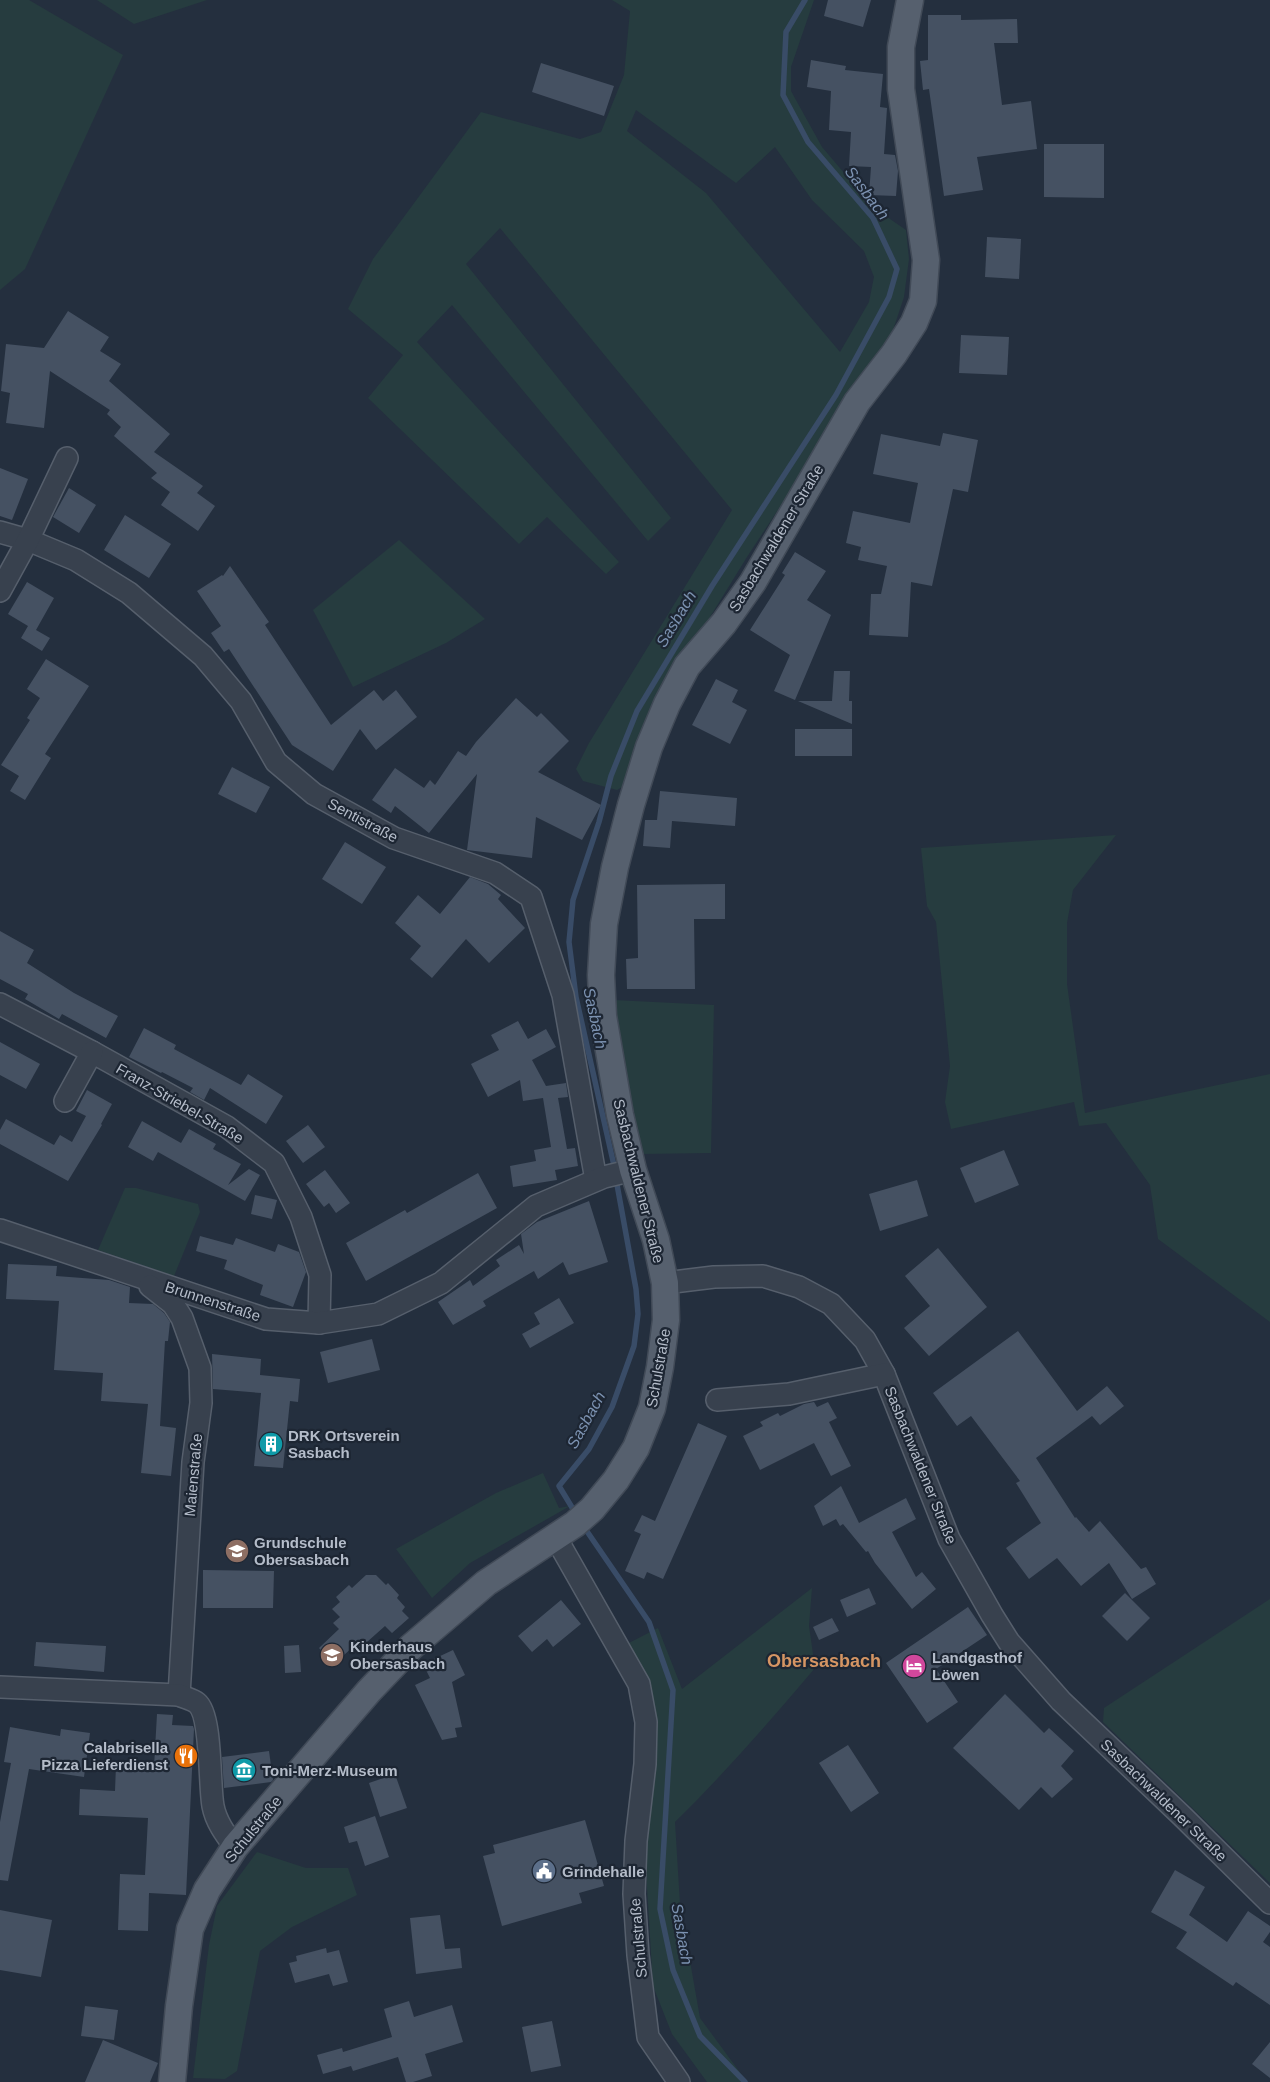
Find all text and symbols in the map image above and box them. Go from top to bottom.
water label: Sasbach [841,163,893,223]
street label: Sasbachwaldener Straße [725,461,827,615]
water label: Sasbach [653,588,699,650]
street label: Sentistraße [325,794,401,846]
water label: Sasbach [580,986,610,1050]
street label: Franz-Striebel-Straße [113,1060,247,1146]
street label: Sasbachwaldener Straße [610,1097,668,1265]
street label: Brunnenstraße [163,1278,263,1324]
street label: Schulstraße [643,1327,673,1409]
street label: Sasbachwaldener Straße [882,1384,960,1546]
water label: Sasbach [563,1389,609,1451]
place label: DRK Ortsverein Sasbach [288,1427,400,1461]
building icon: DRK Ortsverein Sasbach [258,1431,284,1457]
street label: Maienstraße [181,1433,205,1517]
place label: Grundschule Obersasbach [254,1534,349,1568]
school or university icon: Grundschule Obersasbach [224,1538,250,1564]
place label: Kinderhaus Obersasbach [350,1638,445,1672]
school or university icon: Kinderhaus Obersasbach [319,1642,345,1668]
place label: Landgasthof Löwen [932,1649,1023,1683]
district label: Obersasbach [767,1651,881,1671]
hotel icon: Landgasthof Löwen [901,1653,927,1679]
street label: Sasbachwaldener Straße [1098,1735,1230,1865]
place label: Calabrisella Pizza Lieferdienst [41,1739,169,1773]
restaurant icon: Calabrisella Pizza Lieferdienst [173,1743,199,1769]
museum icon: Toni-Merz-Museum [231,1757,257,1783]
place label: Toni-Merz-Museum [262,1762,398,1779]
street label: Schulstraße [221,1793,285,1865]
public building icon: Grindehalle [531,1858,557,1884]
place label: Grindehalle [562,1863,645,1880]
street label: Schulstraße [626,1897,650,1979]
water label: Sasbach [668,1902,696,1966]

